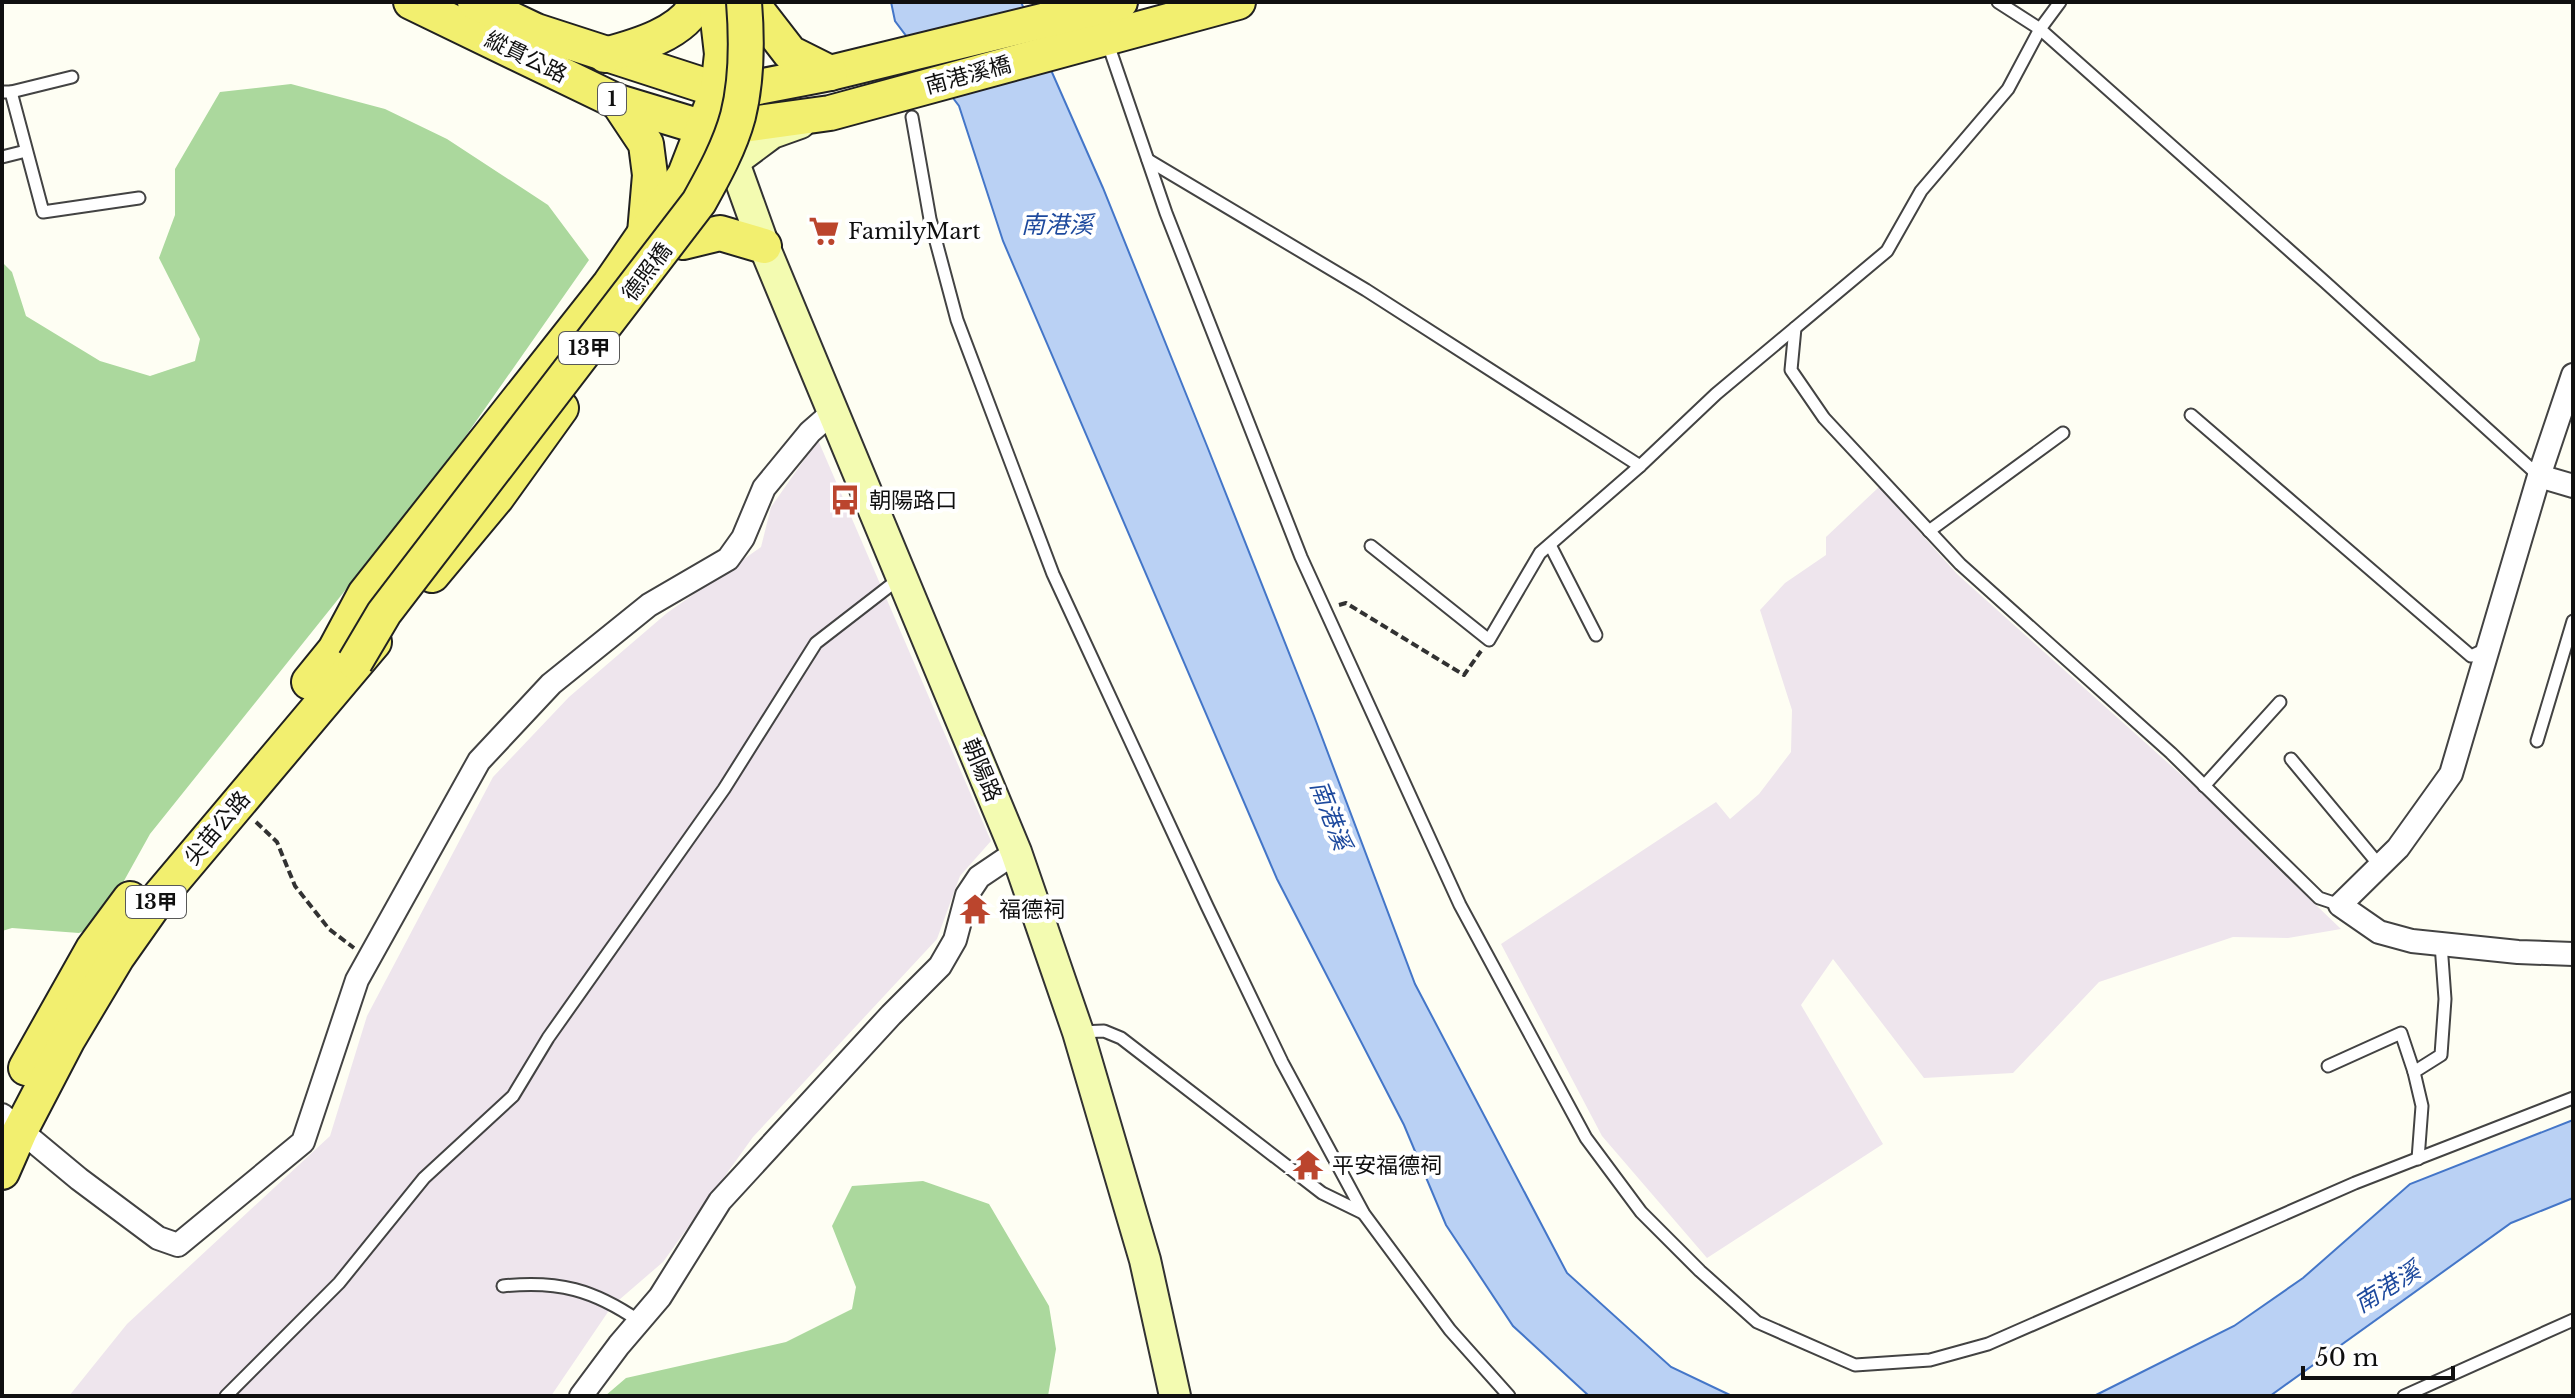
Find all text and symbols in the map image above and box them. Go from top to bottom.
street label: 縱貫公路 [481,26,571,88]
street label: 南港溪橋 [922,51,1014,99]
road number: 1 [598,83,626,115]
water label: 南港溪 [1021,210,1096,239]
supermarket icon: FamilyMart [807,214,841,248]
place label: FamilyMart [848,218,981,245]
street label: 德照橋 [616,238,678,306]
road number: 13甲 [559,332,619,364]
bus stop icon: 朝陽路口 [828,483,862,517]
place label: 朝陽路口 [869,487,957,514]
street label: 朝陽路 [957,734,1007,806]
water label: 南港溪 [1305,776,1359,857]
street label: 尖苗公路 [178,786,256,870]
road number: 13甲 [126,886,186,918]
temple icon: 福德祠 [958,892,992,926]
place label: 福德祠 [999,896,1065,923]
temple icon: 平安福德祠 [1291,1148,1325,1182]
place label: 平安福德祠 [1332,1152,1442,1179]
water label: 南港溪 [2349,1254,2428,1318]
scale bar [2303,1330,2453,1380]
text: 50 m [2315,1343,2379,1372]

